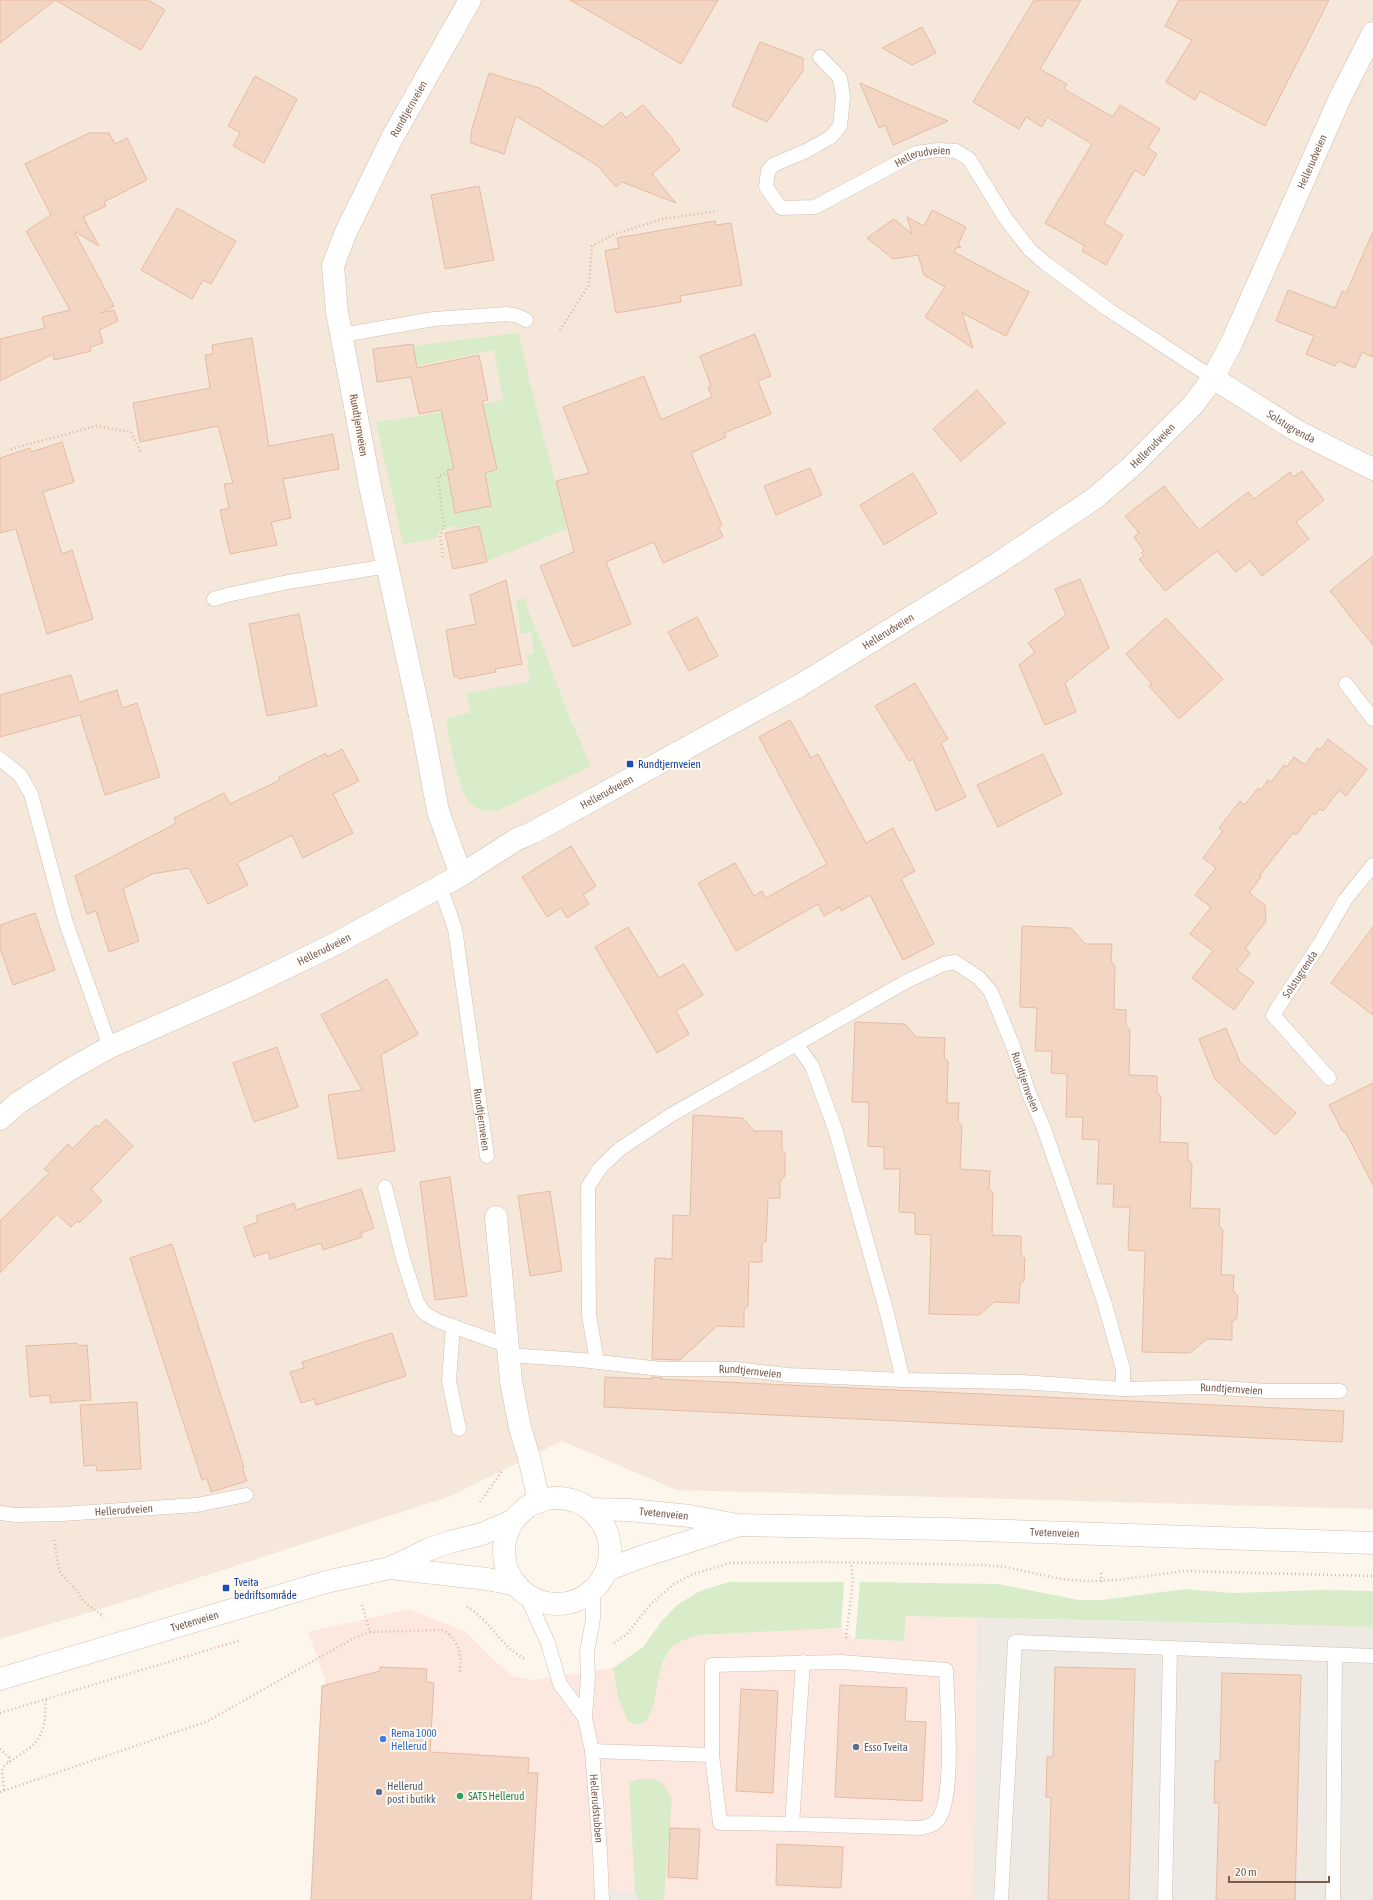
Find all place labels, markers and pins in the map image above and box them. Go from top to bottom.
place label: Rundtjernveien [638,758,701,770]
marker: Rundtjernveien [625,759,635,769]
place label: Tveita bedriftsområde [234,1576,297,1601]
marker: Tveita bedriftsområde [221,1583,231,1593]
place label: Rema 1000 Hellerud [391,1727,437,1752]
marker: Rema 1000 Hellerud [378,1734,388,1744]
place label: Esso Tveita [864,1741,908,1753]
marker: Esso Tveita [851,1742,861,1752]
place label: Hellerud post i butikk [387,1780,436,1805]
marker: Hellerud post i butikk [374,1787,384,1797]
place label: SATS Hellerud [468,1790,524,1802]
marker: SATS Hellerud [455,1791,465,1801]

